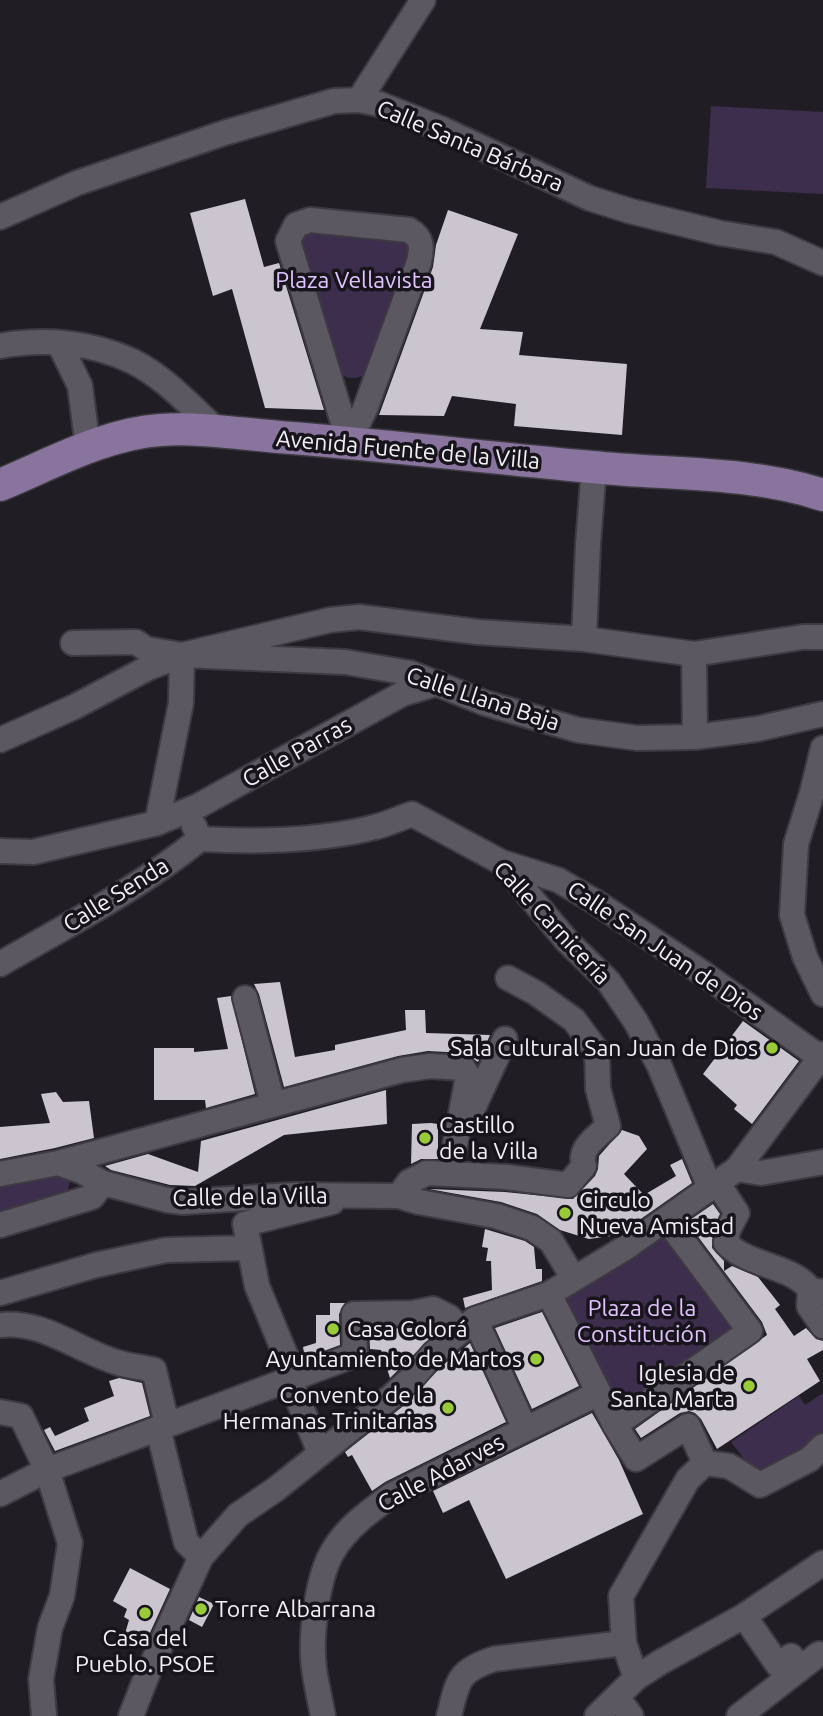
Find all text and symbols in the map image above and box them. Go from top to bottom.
street label: Calle Santa Bárbara [373,94,567,198]
park label: Plaza Vellavista [275,266,433,294]
street label: Avenida Fuente de la Villa [275,425,541,475]
street label: Calle Llana Baja [403,661,563,737]
street label: Calle Parras [238,711,356,793]
street label: Calle Senda [58,852,174,938]
street label: Calle Carnicería [488,856,616,990]
street label: Calle San Juan de Dios [562,875,768,1027]
place label: Sala Cultural San Juan de Dios [450,1034,758,1062]
marker: Sala Cultural San Juan de Dios [764,1040,780,1056]
place label: Castillo de la Villa [439,1111,538,1165]
marker: Castillo de la Villa [417,1130,433,1146]
street label: Calle de la Villa [172,1182,328,1212]
place label: Circulo Nueva Amistad [579,1186,734,1240]
marker: Circulo Nueva Amistad [557,1205,573,1221]
park label: Plaza de la Constitución [577,1294,707,1348]
place label: Casa Colorá [347,1315,468,1343]
marker: Casa Colorá [325,1321,341,1337]
place label: Ayuntamiento de Martos [266,1345,522,1373]
marker: Ayuntamiento de Martos [528,1351,544,1367]
place label: Iglesia de Santa Marta [611,1359,735,1413]
marker: Iglesia de Santa Marta [741,1378,757,1394]
place label: Convento de la Hermanas Trinitarias [223,1381,434,1435]
marker: Convento de la Hermanas Trinitarias [440,1400,456,1416]
street label: Calle Adarves [373,1428,509,1518]
place label: Torre Albarrana [215,1595,376,1623]
marker: Torre Albarrana [193,1601,209,1617]
marker: Casa del Pueblo. PSOE [137,1605,153,1621]
place label: Casa del Pueblo. PSOE [75,1624,215,1678]

